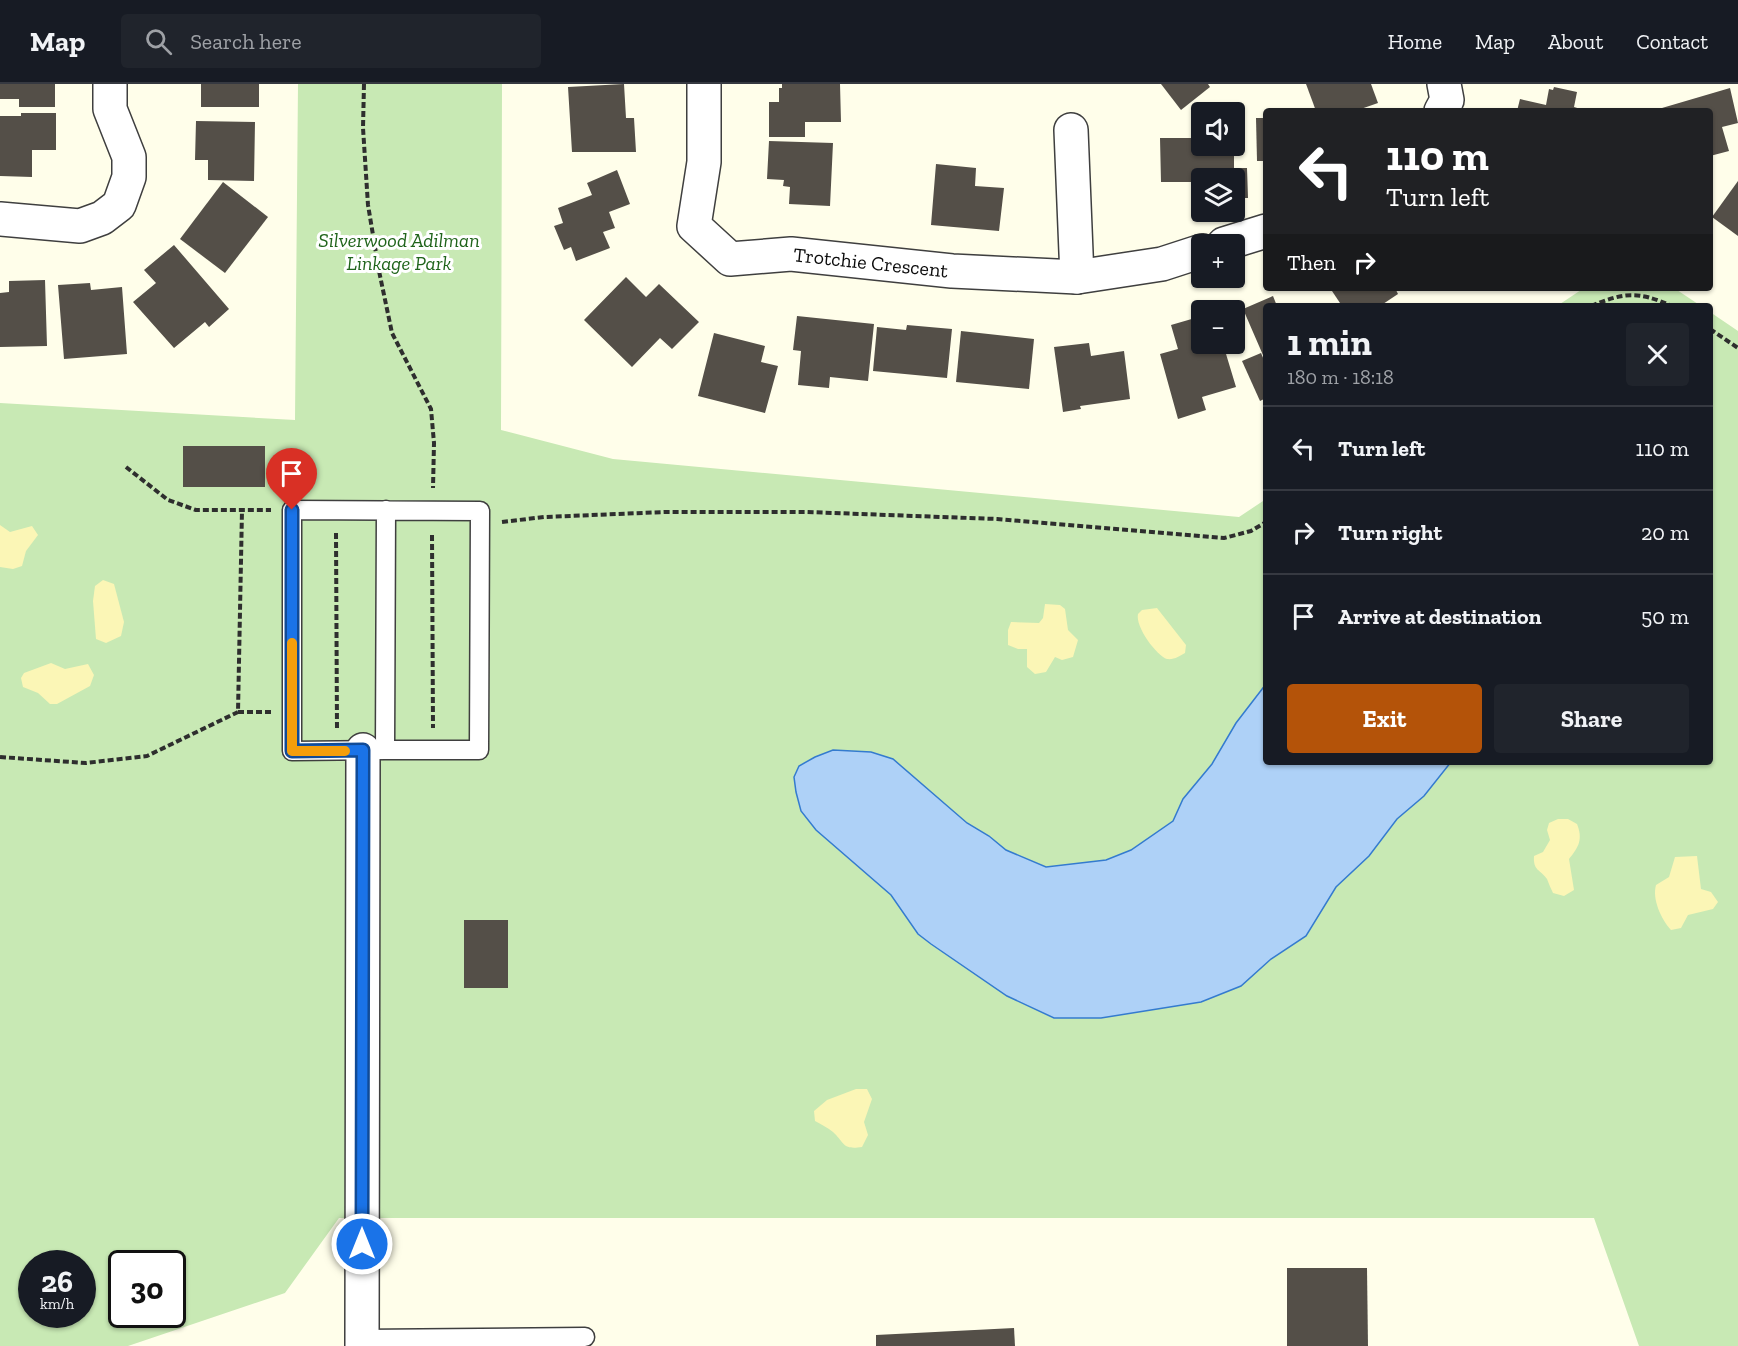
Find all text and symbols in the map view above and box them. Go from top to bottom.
search box [121,14,541,68]
text: Map [30,25,85,58]
icon: search [142,25,175,58]
text: Search here [190,28,302,55]
text: Home [1388,29,1442,54]
text: Map [1475,29,1515,54]
text: About [1548,29,1603,54]
text: Contact [1636,29,1708,54]
map controls [1191,102,1245,354]
button: sound [1191,102,1245,156]
text: 110 m [1386,130,1489,181]
icon: left [1287,132,1365,210]
button: layers [1191,168,1245,222]
text: Turn left [1386,181,1489,213]
park label: Silverwood Adilman Linkage Park [318,228,480,275]
button: + [1191,234,1245,288]
street label: Trotchie Crescent [792,242,950,283]
icon: right [1348,246,1381,279]
text: Then [1287,249,1336,276]
button: − [1191,300,1245,354]
text: 1 min [1287,321,1372,364]
button: close [1626,323,1689,386]
text: 180 m · 18:18 [1287,365,1394,389]
icon: left [1287,432,1320,465]
text: Turn left [1338,435,1425,462]
text: 110 m [1635,435,1689,462]
pin [266,448,317,510]
icon: arrive [275,457,308,490]
icon: right [1287,516,1320,549]
text: Turn right [1338,519,1442,546]
text: 20 m [1641,519,1689,546]
icon: arrive [1287,600,1320,633]
text: Arrive at destination [1338,603,1541,630]
text: 50 m [1641,603,1689,630]
button: Exit [1287,684,1482,753]
button: Share [1494,684,1689,753]
position arrow [330,1212,394,1276]
speed limit sign: 30 [108,1250,186,1328]
text: 26 [41,1264,73,1300]
text: km/h [40,1295,74,1313]

